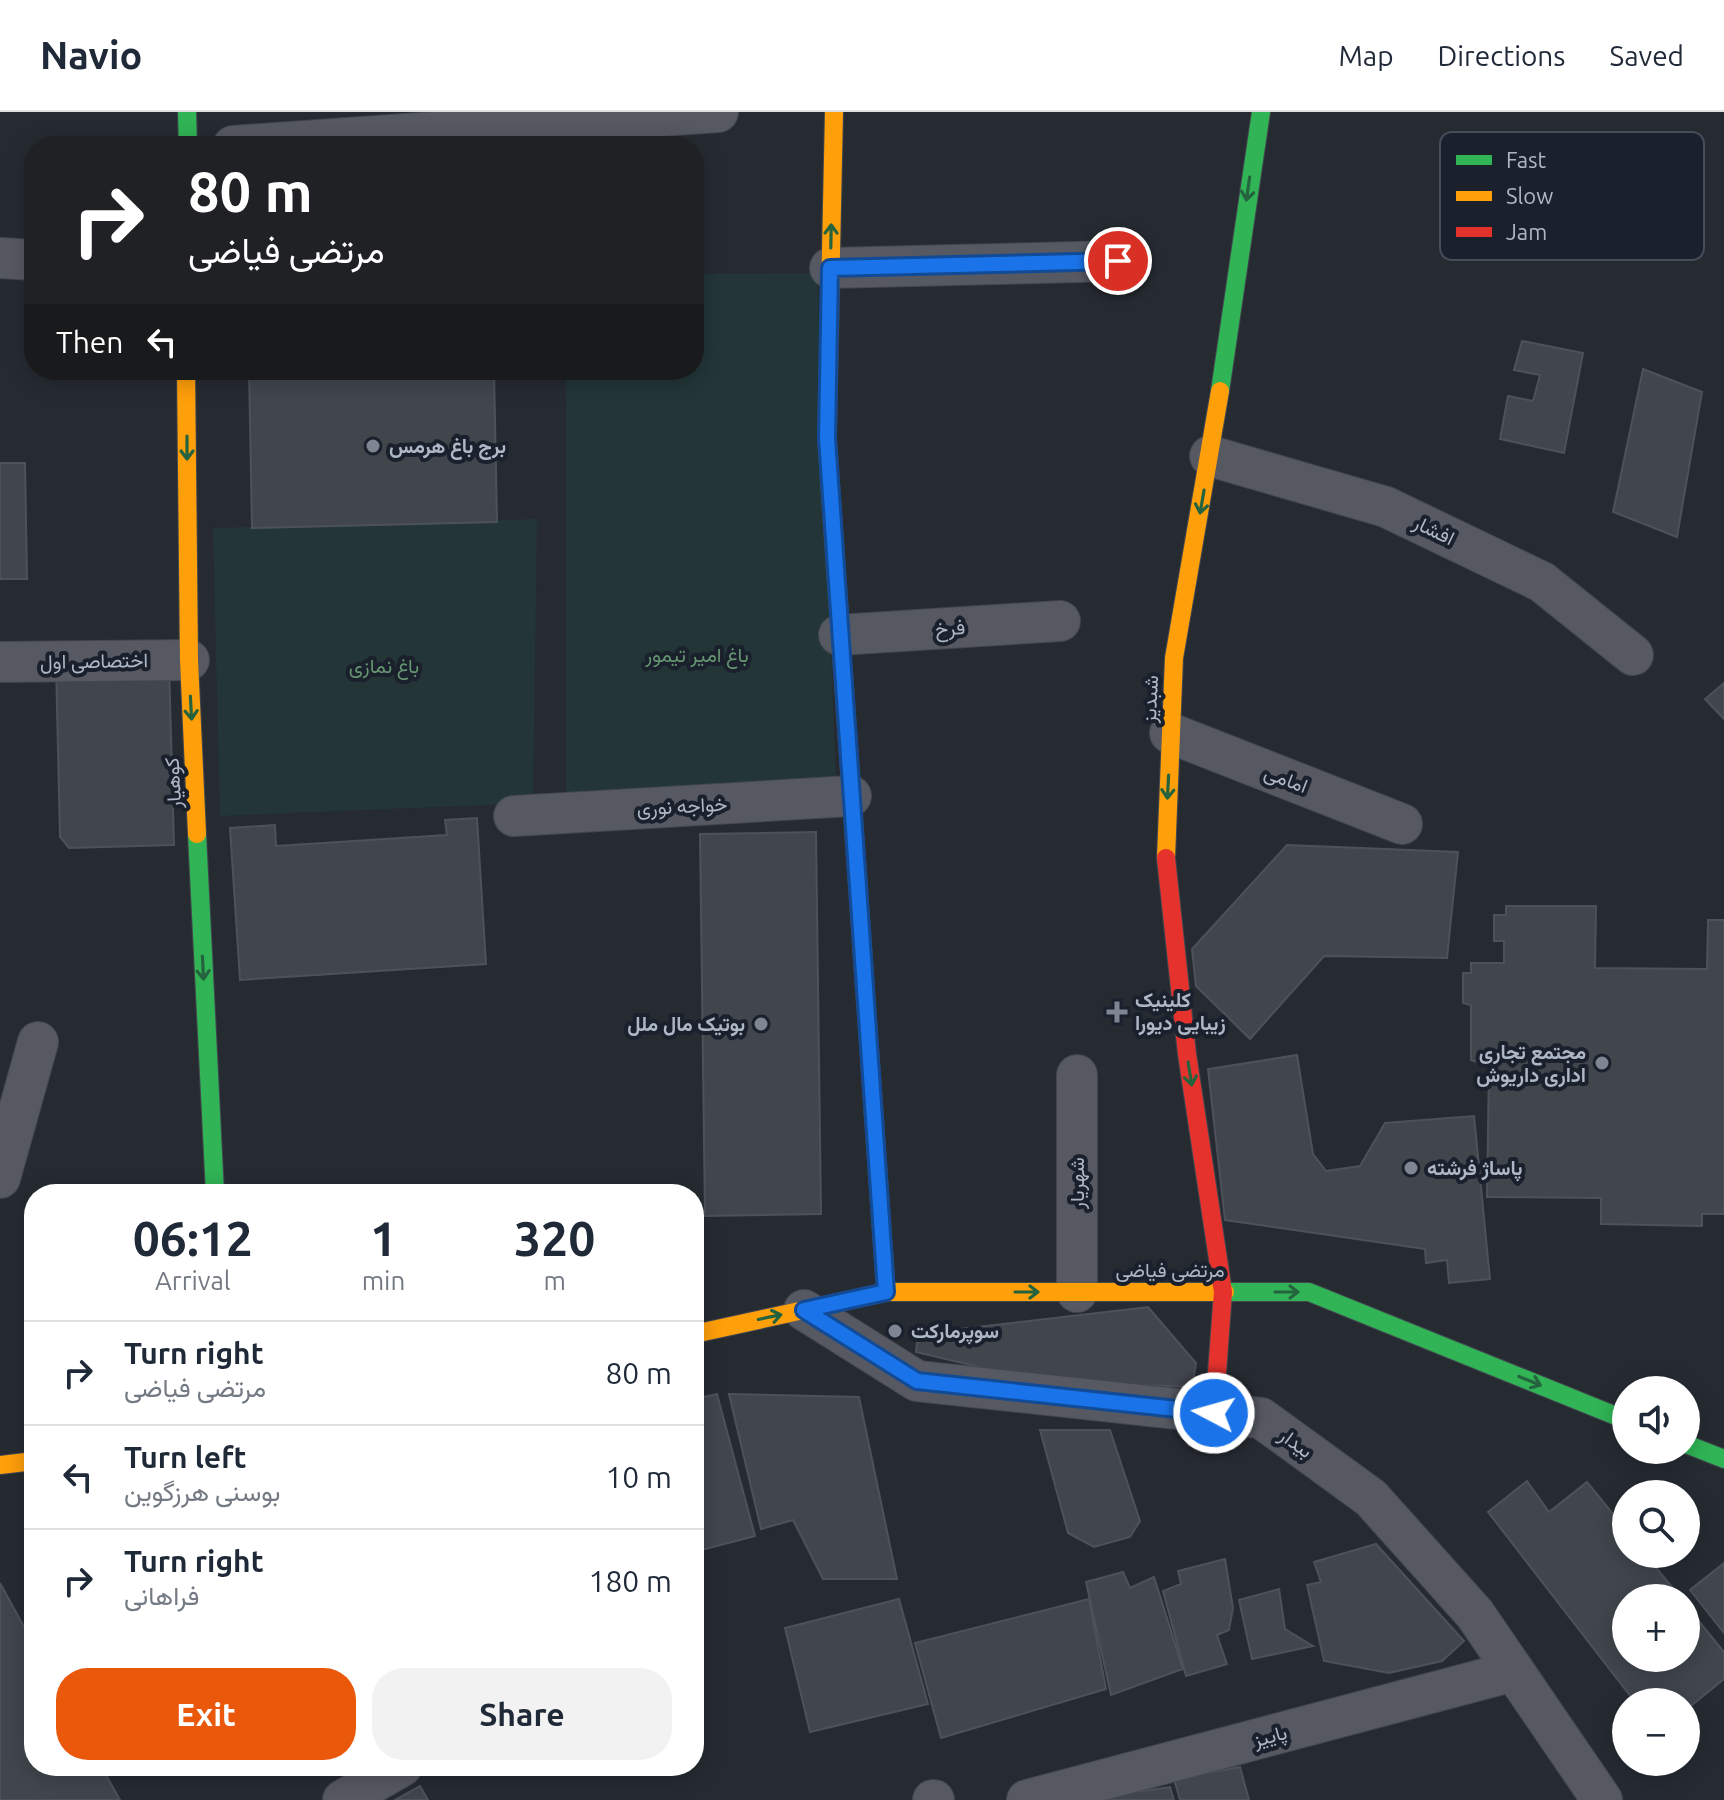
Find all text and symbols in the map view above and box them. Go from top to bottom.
text: Navio [40,34,142,76]
text: Map [1338,40,1394,71]
text: Directions [1438,40,1565,71]
text: Saved [1609,40,1684,71]
legend [1440,132,1704,260]
text: Fast [1506,147,1547,172]
text: 80 m [188,160,313,223]
icon: right [56,168,160,272]
one-way arrow [1240,176,1255,201]
text: Slow [1506,183,1553,208]
text: Jam [1506,219,1547,244]
one-way arrow [823,223,839,250]
pin [1084,227,1152,295]
text: مرتضی فیاضی [188,229,385,270]
icon: arrive [1096,239,1140,283]
icon: left [140,320,184,364]
text: Then [56,325,124,359]
one-way arrow [179,434,195,461]
place label: برج باغ هرمس [389,434,506,460]
marker: برج باغ هرمس [364,437,382,455]
one-way arrow [1193,488,1208,514]
street label: افشار [1408,509,1458,551]
street label: فرخ [934,615,966,643]
park label: باغ امیر تیمور [644,643,749,669]
street label: اختصاصی اول [40,648,148,675]
park label: باغ نمازی [349,654,419,680]
street label: شبدیز [1137,674,1164,725]
one-way arrow [184,694,199,721]
street label: کوهیار [160,757,187,810]
street label: امامی [1261,760,1311,798]
one-way arrow [1160,773,1175,800]
street label: خواجه نوری [636,792,728,821]
one-way arrow [196,954,211,981]
place label: کلینیک زیبایی دیورا [1135,988,1226,1036]
marker: کلینیک زیبایی دیورا [1106,1001,1128,1023]
place label: بوتیک مال ملل [627,1012,745,1037]
marker: بوتیک مال ملل [752,1015,770,1033]
place label: مجتمع تجاری اداری داریوش [1476,1040,1586,1088]
marker: مجتمع تجاری اداری داریوش [1593,1054,1611,1072]
one-way arrow [1183,1060,1198,1086]
place label: پاساژ فرشته [1427,1156,1522,1182]
street label: شهریار [1065,1157,1090,1210]
marker: پاساژ فرشته [1402,1159,1420,1177]
text: 06:12 [133,1211,253,1265]
text: 1 [370,1211,397,1265]
text: 320 [514,1211,595,1265]
street label: مرتضی فیاضی [1115,1258,1225,1283]
text: Arrival [155,1266,231,1295]
text: min [362,1266,405,1295]
text: m [543,1266,566,1295]
one-way arrow [1013,1284,1040,1300]
one-way arrow [1273,1284,1300,1300]
one-way arrow [757,1309,783,1324]
place label: سوپرمارکت [911,1319,999,1345]
marker: سوپرمارکت [886,1322,904,1340]
text: Turn right [124,1336,264,1370]
icon: right [56,1351,100,1395]
text: 80 m [605,1356,672,1390]
position arrow [1172,1371,1256,1455]
text: مرتضی فیاضی [124,1373,266,1402]
one-way arrow [1517,1375,1542,1389]
map controls [1612,1376,1700,1776]
button: sound [1612,1376,1700,1464]
street label: بیدار [1273,1422,1317,1464]
text: Turn left [124,1440,246,1474]
icon: left [56,1455,100,1499]
text: 10 m [605,1460,672,1494]
text: بوسنی هرزگوین [124,1477,280,1506]
button: search [1612,1480,1700,1568]
text: Turn right [124,1544,264,1578]
icon: right [56,1559,100,1603]
text: 180 m [588,1564,672,1598]
text: فراهانی [124,1581,199,1610]
button: + [1612,1584,1700,1672]
button: Exit [56,1668,356,1760]
button: Share [372,1668,672,1760]
button: − [1612,1688,1700,1776]
street label: پاییز [1249,1720,1290,1754]

